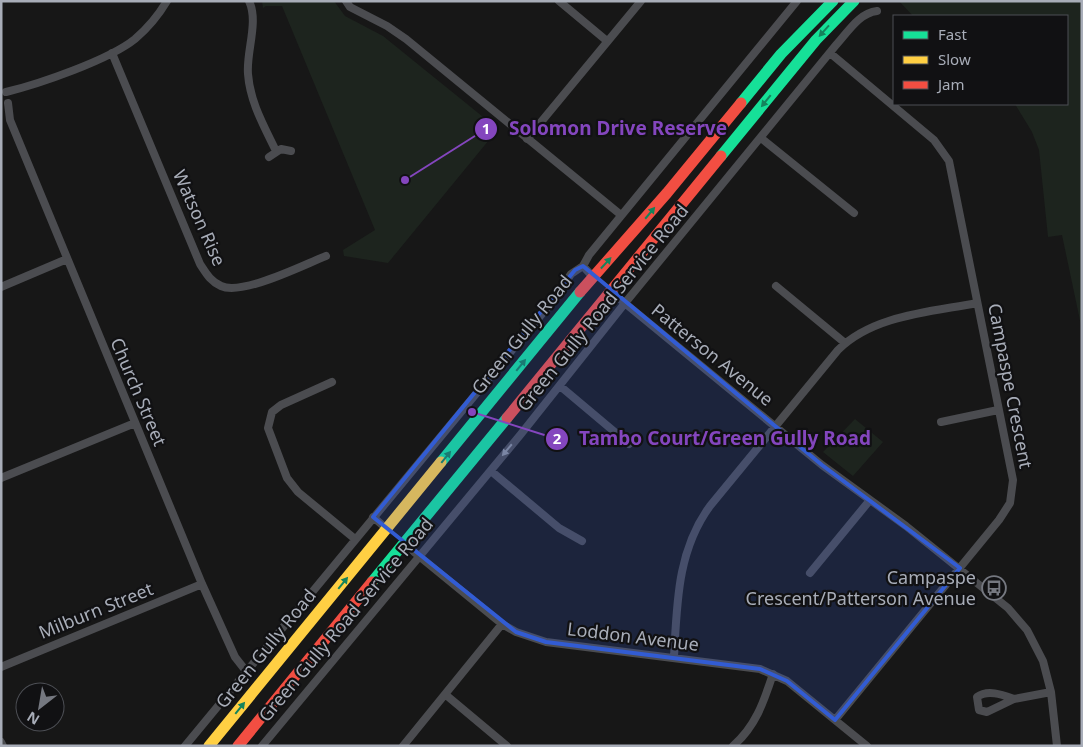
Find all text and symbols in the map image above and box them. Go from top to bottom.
legend [893,15,1068,105]
text: Fast [938,24,967,44]
one-way arrow [818,25,830,37]
text: Slow [938,49,971,69]
text: Jam [936,74,965,94]
one-way arrow [760,94,771,107]
callout: Solomon Drive Reserve [474,112,737,146]
text: Solomon Drive Reserve [509,115,727,141]
text: 1 [482,118,490,138]
street label: Watson Rise [168,166,232,269]
street label: Green Gully Road Service Road [513,200,693,416]
one-way arrow [644,206,655,219]
one-way arrow [600,258,612,270]
street label: Green Gully Road [467,271,577,399]
street label: Patterson Avenue [647,298,779,411]
street label: Campaspe Crescent [983,301,1039,471]
street label: Church Street [105,334,173,450]
one-way arrow [515,359,527,371]
callout: Tambo Court/Green Gully Road [544,422,881,456]
text: Tambo Court/Green Gully Road [579,425,871,451]
text: 2 [553,428,562,448]
one-way arrow [502,444,513,457]
one-way arrow [440,450,451,463]
street label: Green Gully Road Service Road [254,514,438,726]
place label: Campaspe Crescent/Patterson Avenue [746,565,976,610]
bus stop icon: Campaspe Crescent/Patterson Avenue [981,575,1007,601]
street label: Milburn Street [35,576,157,644]
one-way arrow [338,576,349,589]
street label: Green Gully Road [211,585,321,713]
street label: Loddon Avenue [566,616,700,656]
north arrow [15,682,65,732]
one-way arrow [234,702,245,714]
text: N [23,707,43,730]

